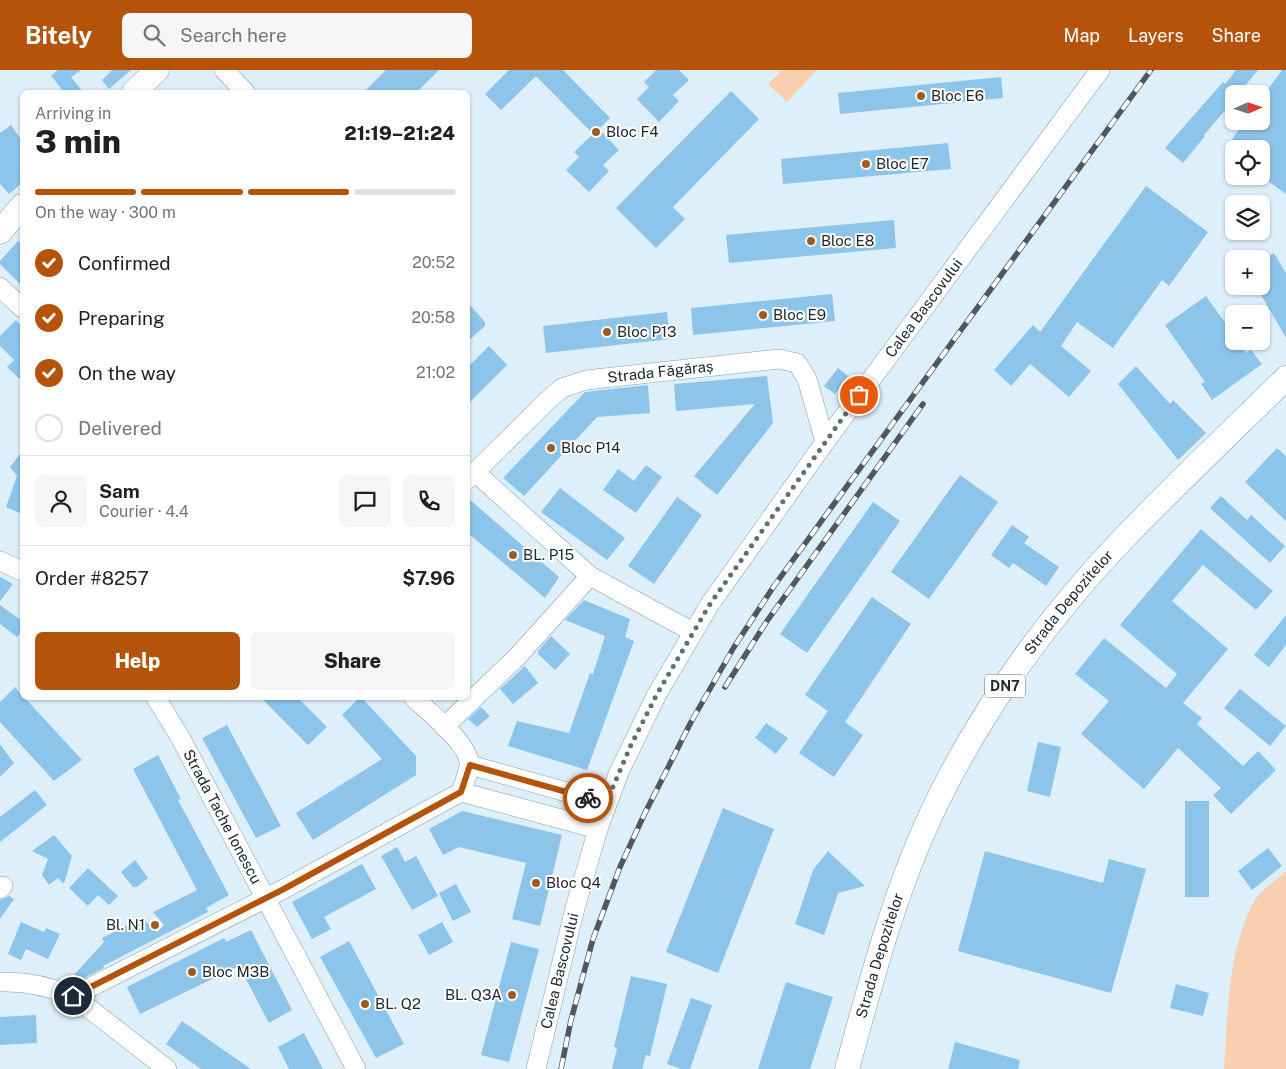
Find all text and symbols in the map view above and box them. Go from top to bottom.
search box [122,13,472,58]
text: Bitely [25,21,92,49]
icon: search [140,21,168,49]
text: Search here [180,24,287,46]
text: Map [1064,25,1100,46]
text: Layers [1128,25,1184,46]
text: Share [1212,25,1261,46]
north arrow [1225,85,1270,130]
map controls [1225,85,1270,350]
place label: Bloc E6 [931,87,984,104]
marker: Bloc E6 [915,90,927,102]
text: Arriving in [35,104,111,123]
text: 21:19–21:24 [344,122,455,144]
text: 3 min [35,123,121,160]
place label: Bloc F4 [606,123,659,140]
marker: Bloc F4 [590,126,602,138]
button: locate [1225,140,1270,185]
place label: Bloc E7 [876,155,929,172]
marker: Bloc E7 [860,158,872,170]
button: layers [1225,195,1270,240]
text: On the way · 300 m [35,203,176,222]
place label: Bloc E8 [821,232,874,249]
marker: Bloc E8 [805,235,817,247]
icon: check [35,249,63,277]
button: + [1225,250,1270,295]
text: Confirmed [78,252,171,274]
text: 20:52 [412,253,455,272]
street label: Calea Bascovului [881,255,966,361]
icon: check [35,304,63,332]
button: − [1225,305,1270,350]
place label: Bloc E9 [773,306,826,323]
text: Preparing [78,307,165,329]
text: 20:58 [411,308,455,327]
marker: Bloc E9 [757,309,769,321]
place label: Bloc P13 [617,323,677,340]
marker: Bloc P13 [601,326,613,338]
street label: Strada Făgăraș [607,357,714,386]
icon: check [35,359,63,387]
text: On the way [78,362,176,384]
text: 21:02 [416,363,455,382]
pin [838,374,880,416]
icon: bag [845,381,873,409]
text: Delivered [78,417,162,439]
place label: Bloc P14 [561,439,621,456]
marker: Bloc P14 [545,442,557,454]
button: person [35,475,87,527]
button: chat [339,475,391,527]
button: phone [403,475,455,527]
text: Sam [99,480,140,502]
text: Courier · 4.4 [99,502,189,521]
place label: BL. P15 [523,546,574,563]
street label: Strada Depozitelor [1020,546,1116,658]
marker: BL. P15 [507,549,519,561]
text: Order #8257 [35,567,149,589]
text: $7.96 [402,567,455,589]
button: Help [35,632,240,690]
button: Share [250,632,455,690]
road number: DN7 [985,674,1025,698]
street label: Strada Tache Ionescu [180,746,265,887]
courier [563,773,613,823]
icon: bike [574,784,602,812]
place label: Bloc Q4 [546,874,601,891]
marker: Bloc Q4 [530,877,542,889]
street label: Strada Depozitelor [852,890,907,1020]
street label: Calea Bascovului [537,911,582,1030]
place label: Bl. N1 [106,916,145,933]
marker: Bl. N1 [149,919,161,931]
place label: Bloc M3B [202,963,269,980]
marker: Bloc M3B [186,966,198,978]
pin [52,975,94,1017]
icon: home [59,982,87,1010]
place label: BL. Q3A [445,986,502,1003]
marker: BL. Q3A [506,989,518,1001]
place label: BL. Q2 [375,995,421,1012]
marker: BL. Q2 [359,998,371,1010]

